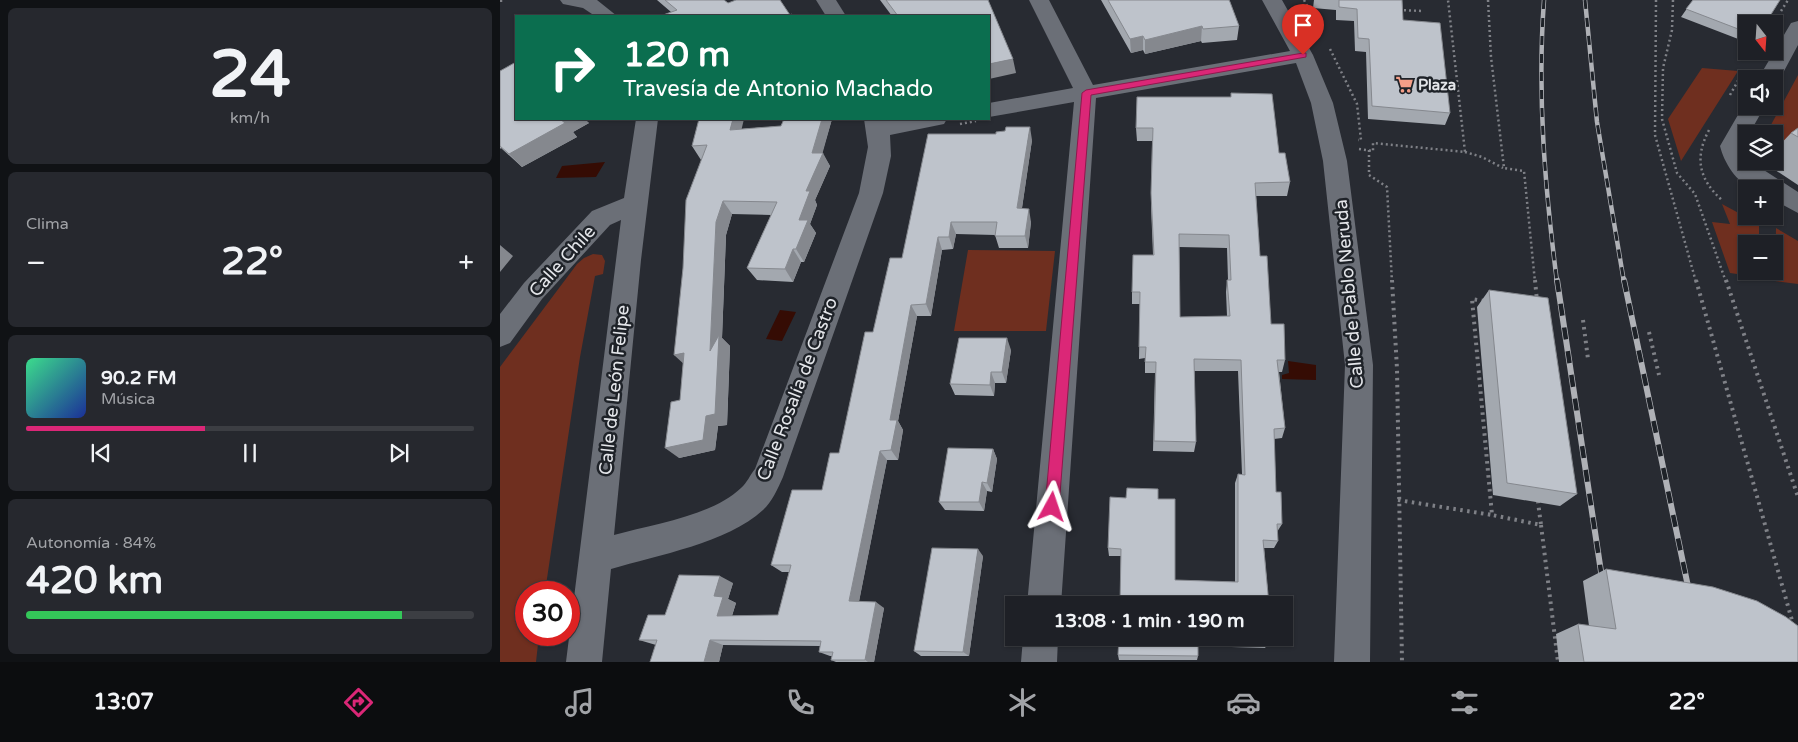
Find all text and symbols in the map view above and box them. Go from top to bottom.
pin [1282,4,1324,55]
icon: arrive [1289,11,1317,39]
north arrow [1738,15,1782,60]
map controls [1738,15,1783,280]
text: 120 m [623,34,730,76]
icon: right [540,35,605,100]
text: 24 [209,36,291,115]
button: sound [1738,70,1783,115]
supermarket icon: Plaza [1394,75,1414,95]
text: Travesía de Antonio Machado [623,76,933,102]
place label: Plaza [1418,76,1456,94]
text: km/h [230,108,270,128]
button: layers [1738,125,1783,170]
button: + [1738,180,1783,225]
street label: Calle de Pablo Neruda [1330,199,1368,389]
text: Clima [26,214,69,234]
street label: Calle Chile [524,221,600,301]
button: − [1738,235,1783,280]
text: 22° [221,239,283,285]
text: − [26,246,46,280]
text: + [458,246,474,280]
street label: Calle Rosalía de Castro [752,294,842,484]
street label: Calle de León Felipe [594,304,634,476]
text: 90.2 FM [101,367,177,389]
text: Música [101,389,155,409]
icon: previous [87,439,115,467]
icon: pause [236,439,264,467]
icon: next [385,439,413,467]
position arrow [1025,480,1077,532]
text: Autonomía · 84% [26,533,156,553]
text: 420 km [26,558,163,604]
speed limit sign: 30 [515,581,580,646]
text: 13:08 · 1 min · 190 m [1053,610,1245,632]
icon: directions [341,685,376,720]
icon: music [562,685,597,720]
icon: phone [783,685,818,720]
icon: climate [1005,685,1040,720]
icon: car [1226,685,1261,720]
icon: filters [1447,685,1482,720]
text: 13:07 [93,689,154,715]
text: 22° [1669,689,1705,715]

